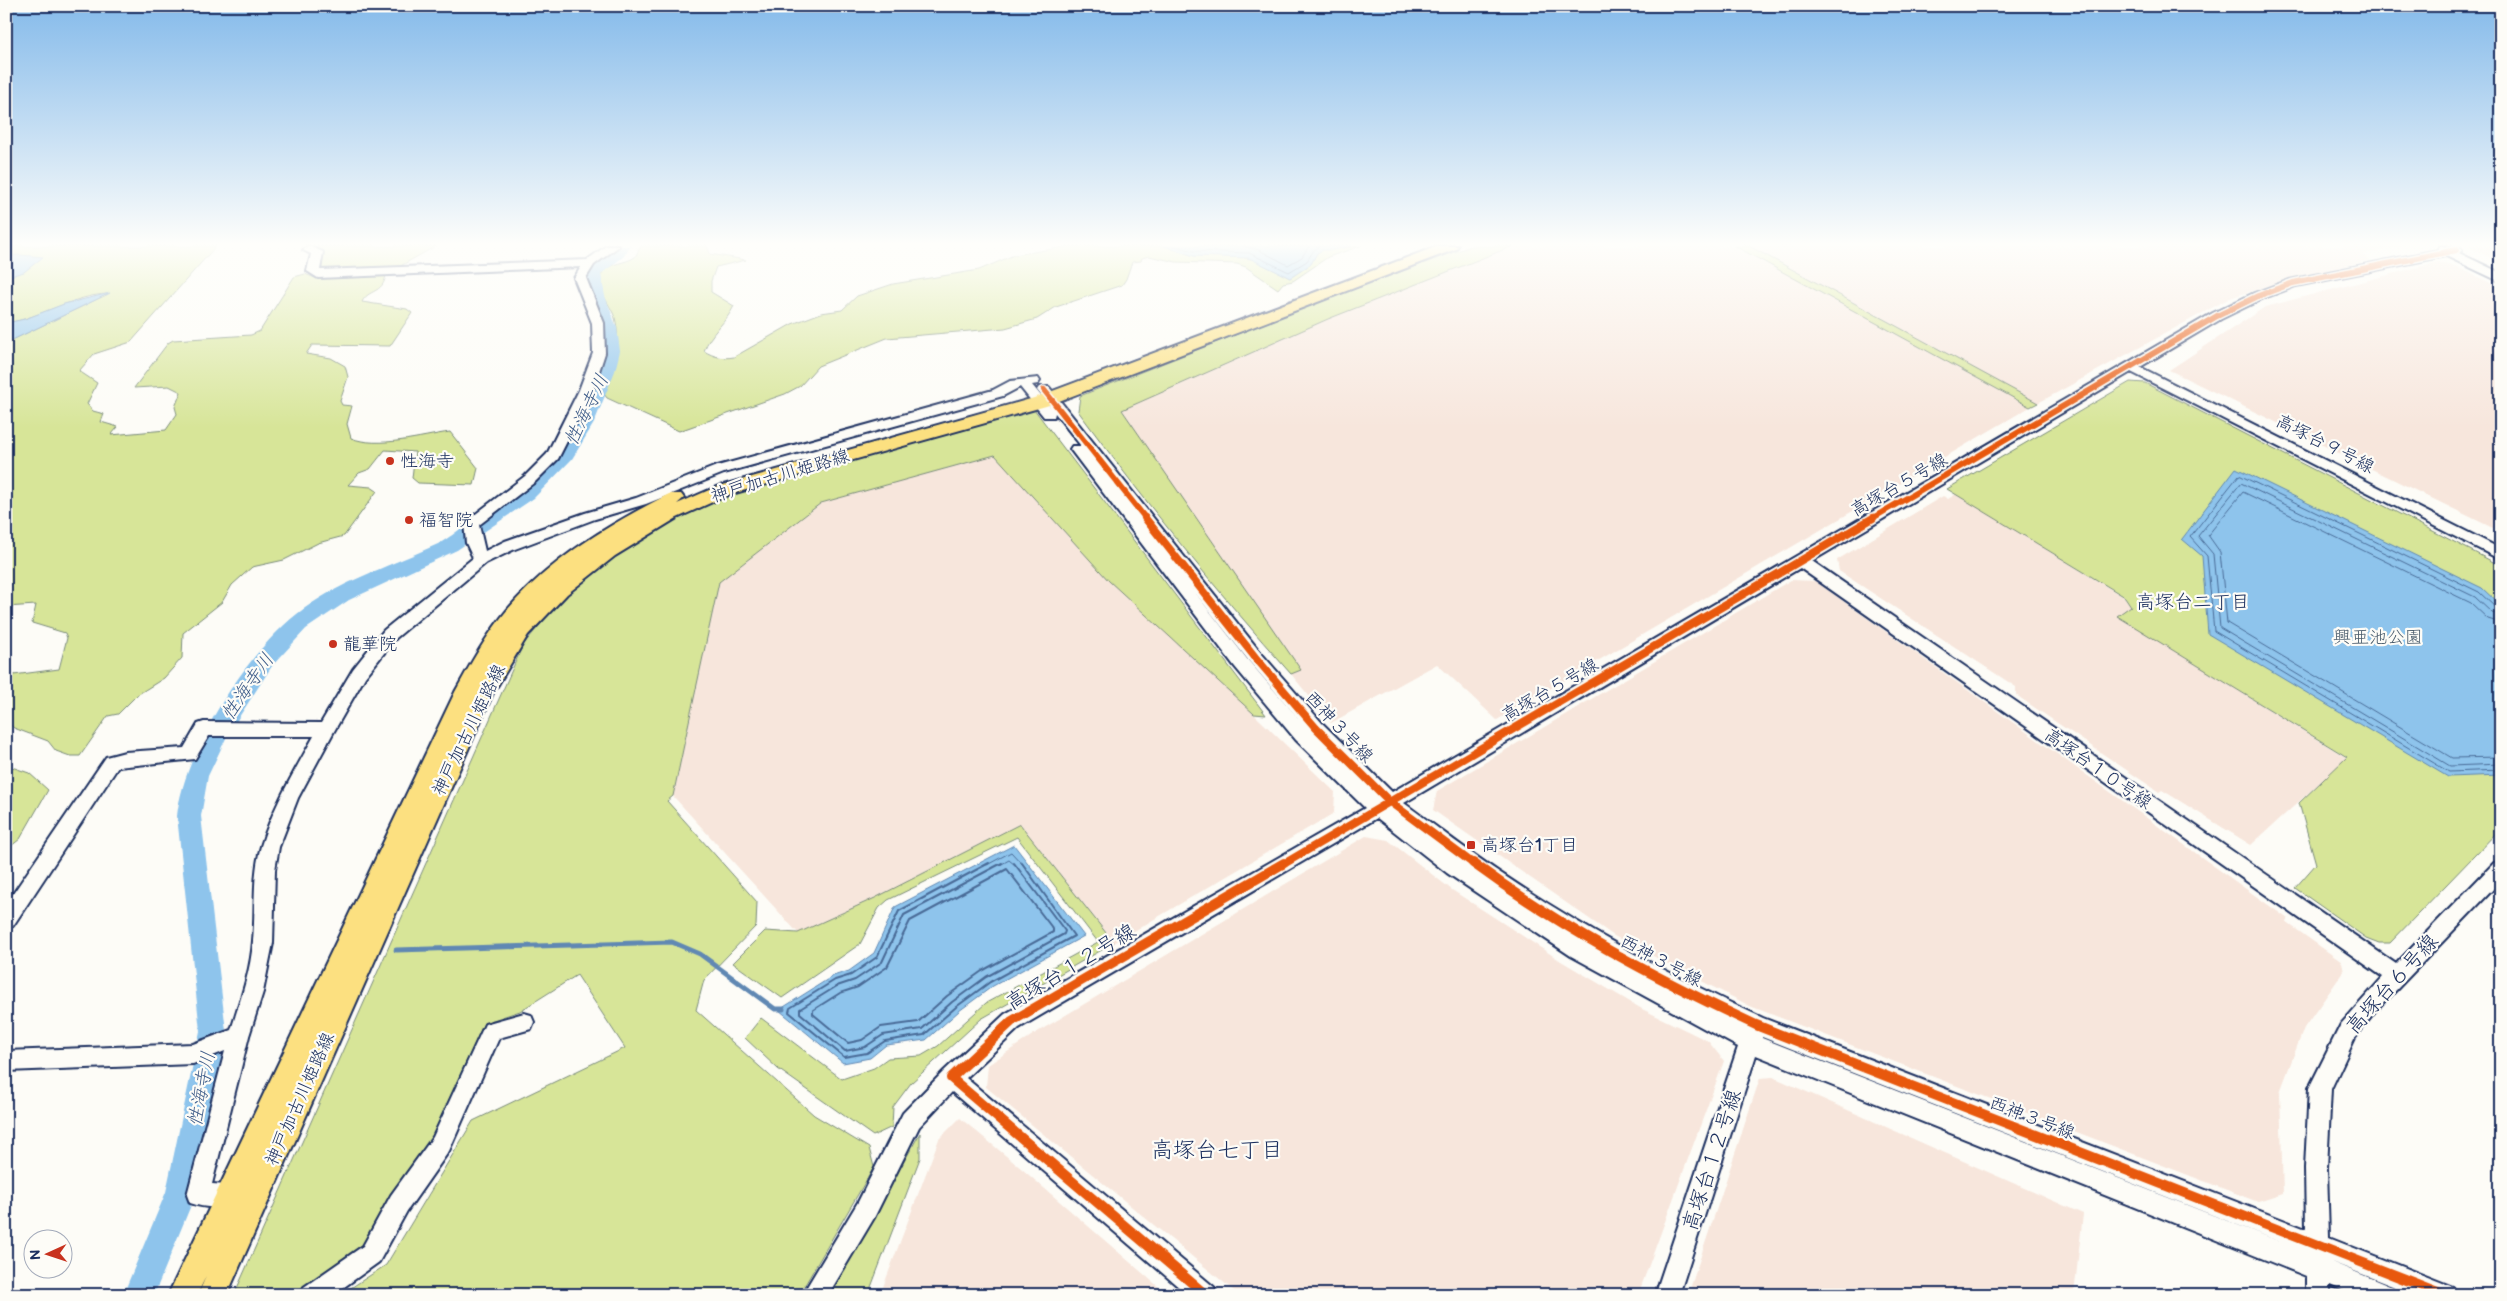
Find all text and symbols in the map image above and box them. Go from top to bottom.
water label: 性海寺川 [560,371,614,449]
street label: 高塚台９号線 [2272,410,2378,478]
street label: 神戸加古川姫路線 [708,445,852,507]
street label: 高塚台５号線 [1847,449,1951,521]
place label: 性海寺 [400,451,454,472]
marker: 性海寺 [384,455,396,467]
place label: 福智院 [419,510,473,531]
marker: 福智院 [403,514,415,526]
district label: 高塚台二丁目 [2136,591,2250,614]
park label: 興亜池公園 [2333,627,2423,648]
place label: 龍華院 [343,634,397,655]
marker: 龍華院 [327,638,339,650]
water label: 性海寺川 [217,649,279,725]
street label: 高塚台５号線 [1498,654,1602,726]
street label: 神戸加古川姫路線 [428,661,510,799]
street label: 西神３号線 [1301,687,1377,767]
street label: 高塚台１０号線 [2040,724,2156,814]
place label: 高塚台1丁目 [1481,835,1578,856]
marker: 高塚台1丁目 [1465,839,1477,851]
street label: 高塚台１２号線 [1002,918,1140,1016]
street label: 高塚台６号線 [2341,929,2443,1039]
street label: 西神３号線 [1616,931,1706,991]
street label: 神戸加古川姫路線 [261,1029,339,1169]
water label: 性海寺川 [183,1049,221,1129]
street label: 高塚台１２号線 [1677,1086,1747,1234]
street label: 西神３号線 [1986,1092,2078,1144]
district label: 高塚台七丁目 [1151,1137,1283,1164]
north arrow [22,1228,72,1278]
text: N [27,1249,44,1260]

